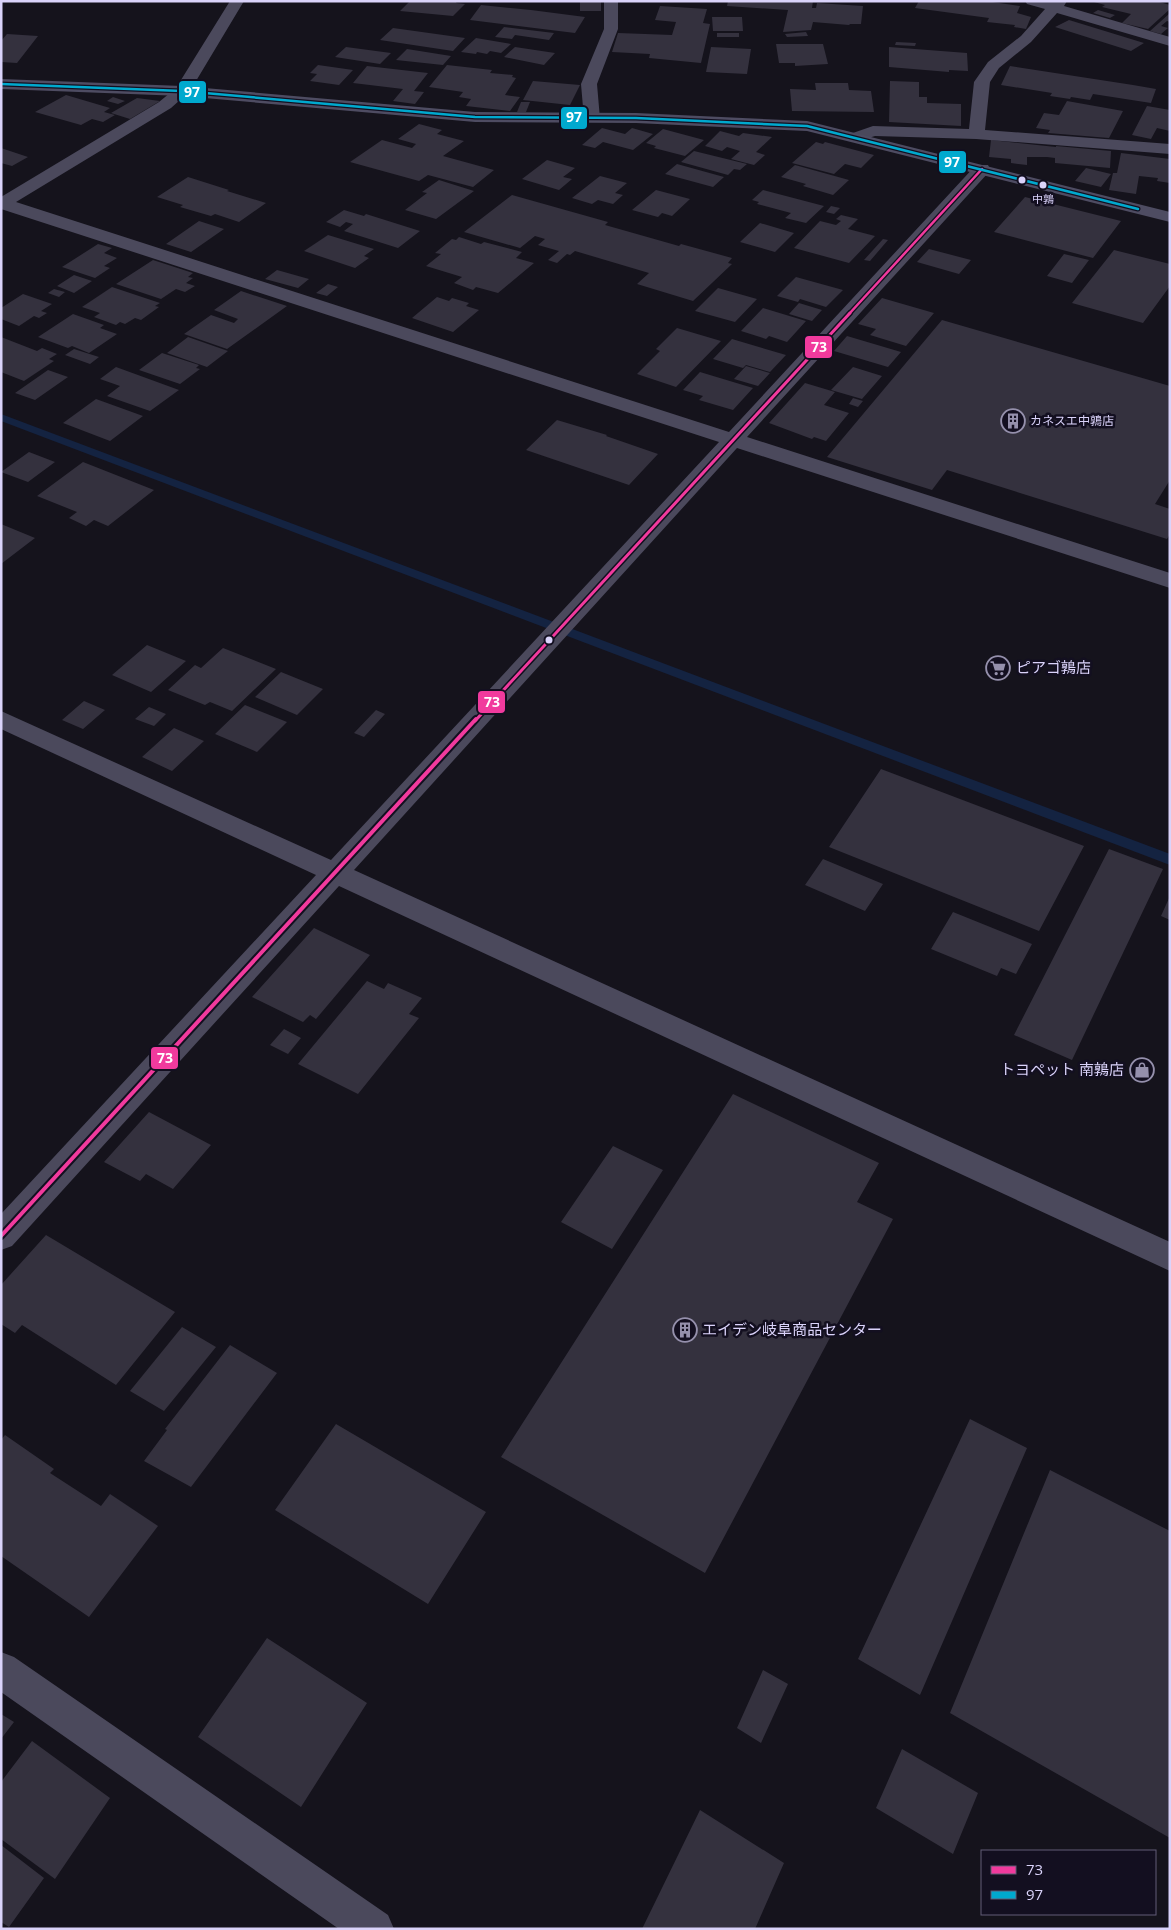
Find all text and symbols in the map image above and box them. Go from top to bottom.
line badge: 97 [178,80,207,104]
text: 97 [184,82,200,101]
line badge: 97 [560,106,588,130]
text: 97 [566,107,582,126]
line badge: 97 [938,150,967,174]
text: 97 [944,152,960,171]
unlabelled marker [1017,175,1027,185]
marker: 中鶉 [1038,180,1048,190]
place label: 中鶉 [1032,191,1054,206]
line badge: 73 [804,335,833,359]
text: 73 [811,337,827,356]
building icon: カネスエ中鶉店 [1000,408,1026,434]
place label: カネスエ中鶉店 [1030,412,1114,429]
unlabelled marker [544,635,554,645]
supermarket icon: ピアゴ鶉店 [985,655,1011,681]
place label: ピアゴ鶉店 [1016,657,1091,677]
line badge: 73 [477,690,506,714]
text: 73 [484,692,500,711]
line badge: 73 [150,1046,179,1070]
text: 73 [157,1048,173,1067]
shop icon: トヨペット 南鶉店 [1129,1057,1155,1083]
place label: トヨペット 南鶉店 [1000,1059,1124,1079]
building icon: エイデン岐阜商品センター [672,1317,698,1343]
place label: エイデン岐阜商品センター [702,1319,882,1339]
legend [981,1850,1156,1915]
text: 73 [1026,1859,1043,1879]
text: 97 [1026,1884,1043,1904]

